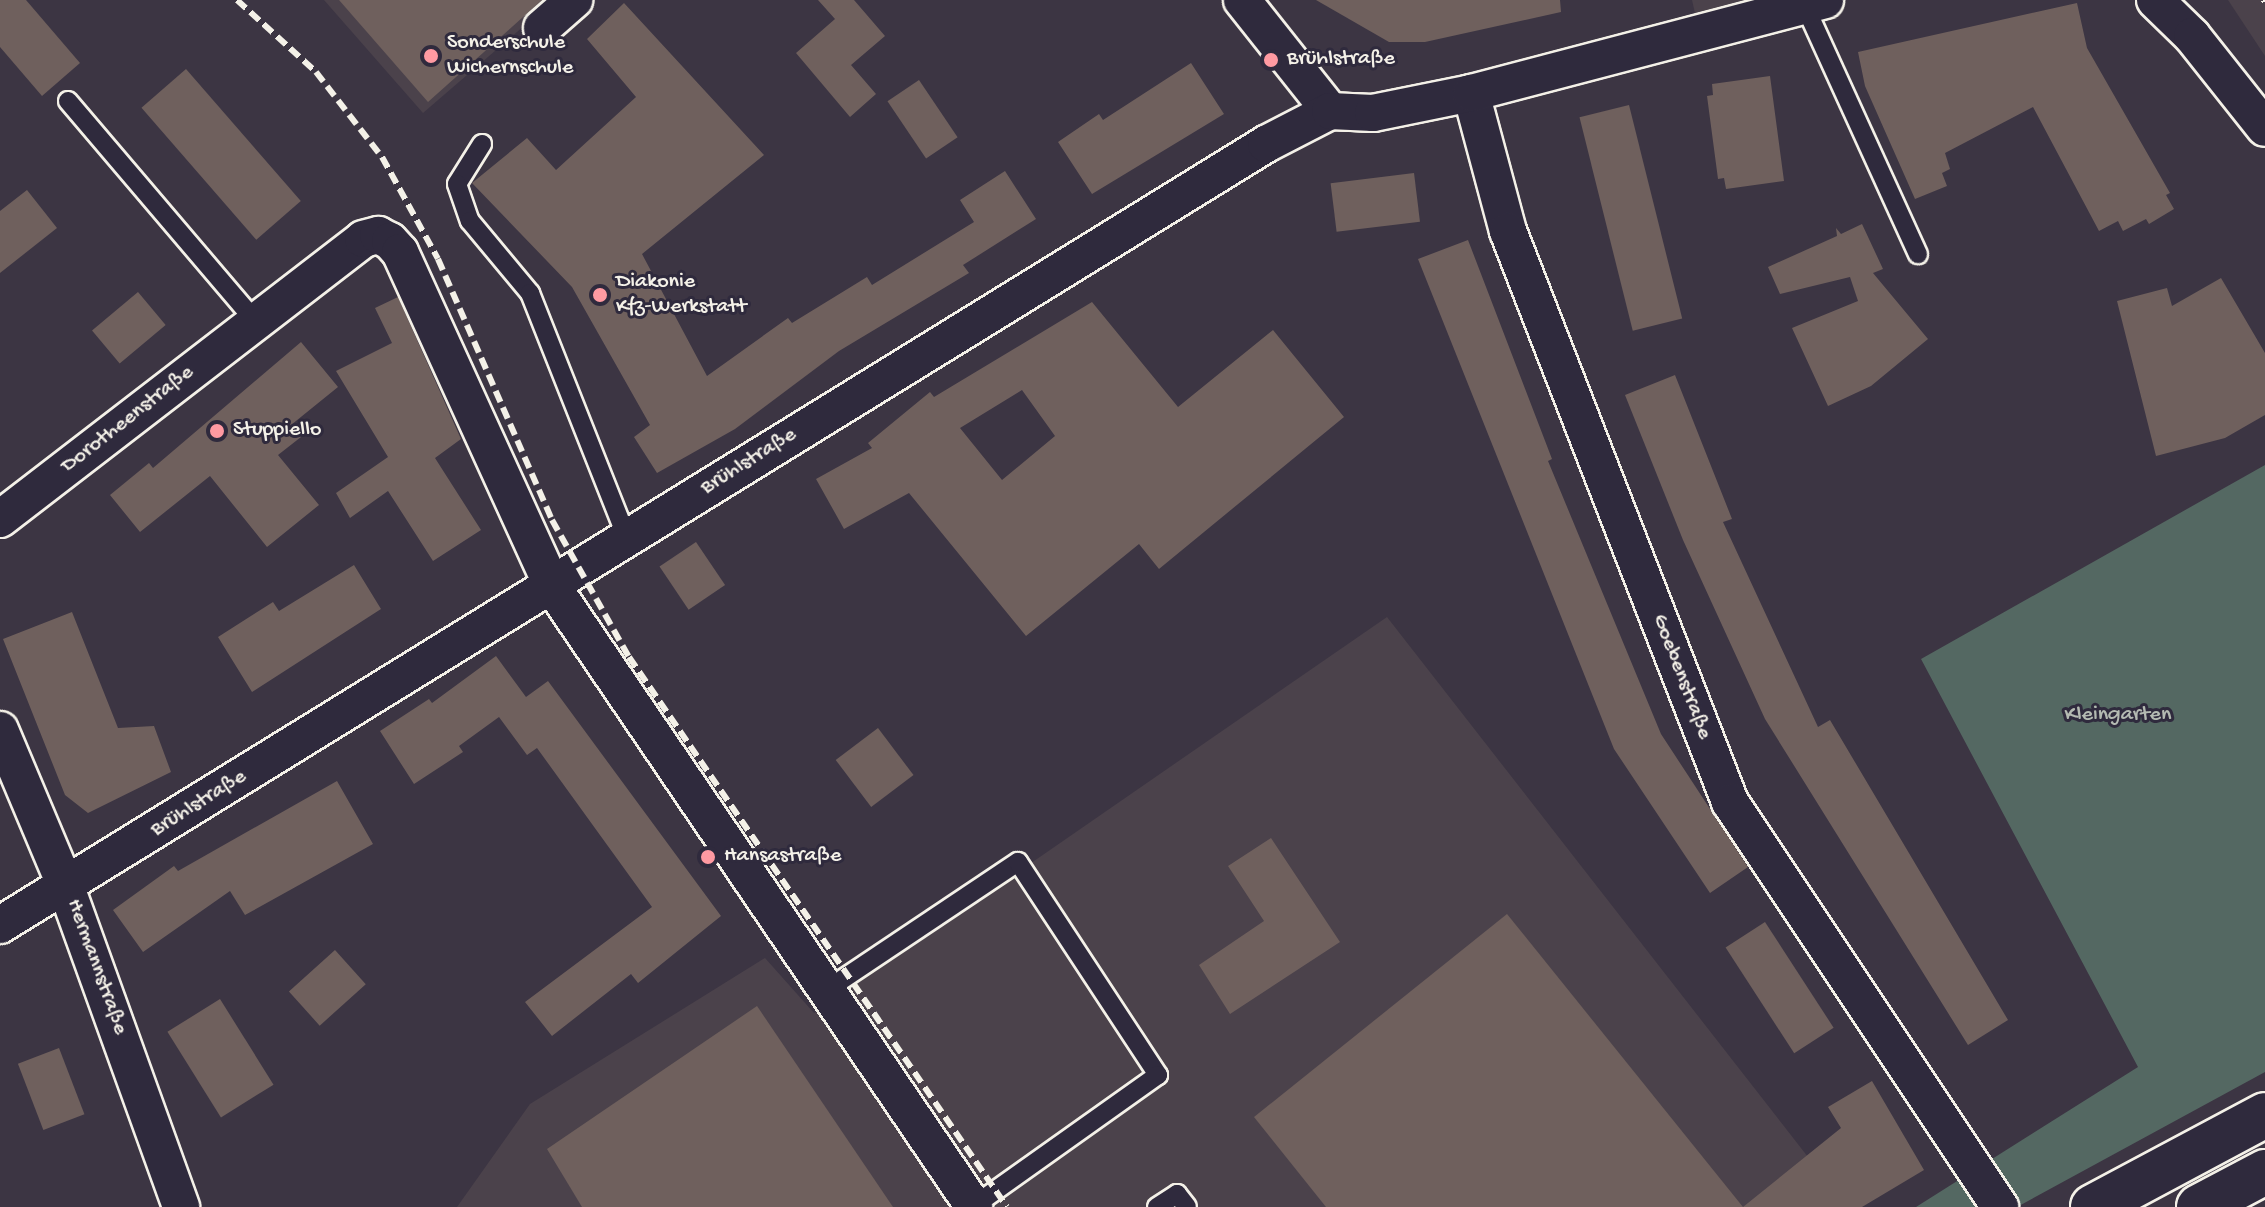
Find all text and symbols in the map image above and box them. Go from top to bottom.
place label: Sonderschule Wichernschule [447,30,573,82]
marker: Sonderschule Wichernschule [422,47,440,65]
place label: Brühlstraße [1287,47,1395,73]
marker: Brühlstraße [1262,51,1280,69]
place label: Diakonie Kfz-Werkstatt [616,269,746,320]
marker: Diakonie Kfz-Werkstatt [591,286,609,304]
street label: Dorotheenstraße [57,360,199,480]
place label: Stuppiello [233,418,321,444]
marker: Stuppiello [208,422,226,440]
street label: Brühlstraße [696,422,802,502]
street label: Goebenstraße [1645,611,1717,743]
park label: Kleingarten [2065,703,2171,729]
street label: Brühlstraße [146,764,252,844]
place label: Hansastraße [724,844,841,870]
marker: Hansastraße [699,848,717,866]
street label: Hermannstraße [59,896,133,1038]

